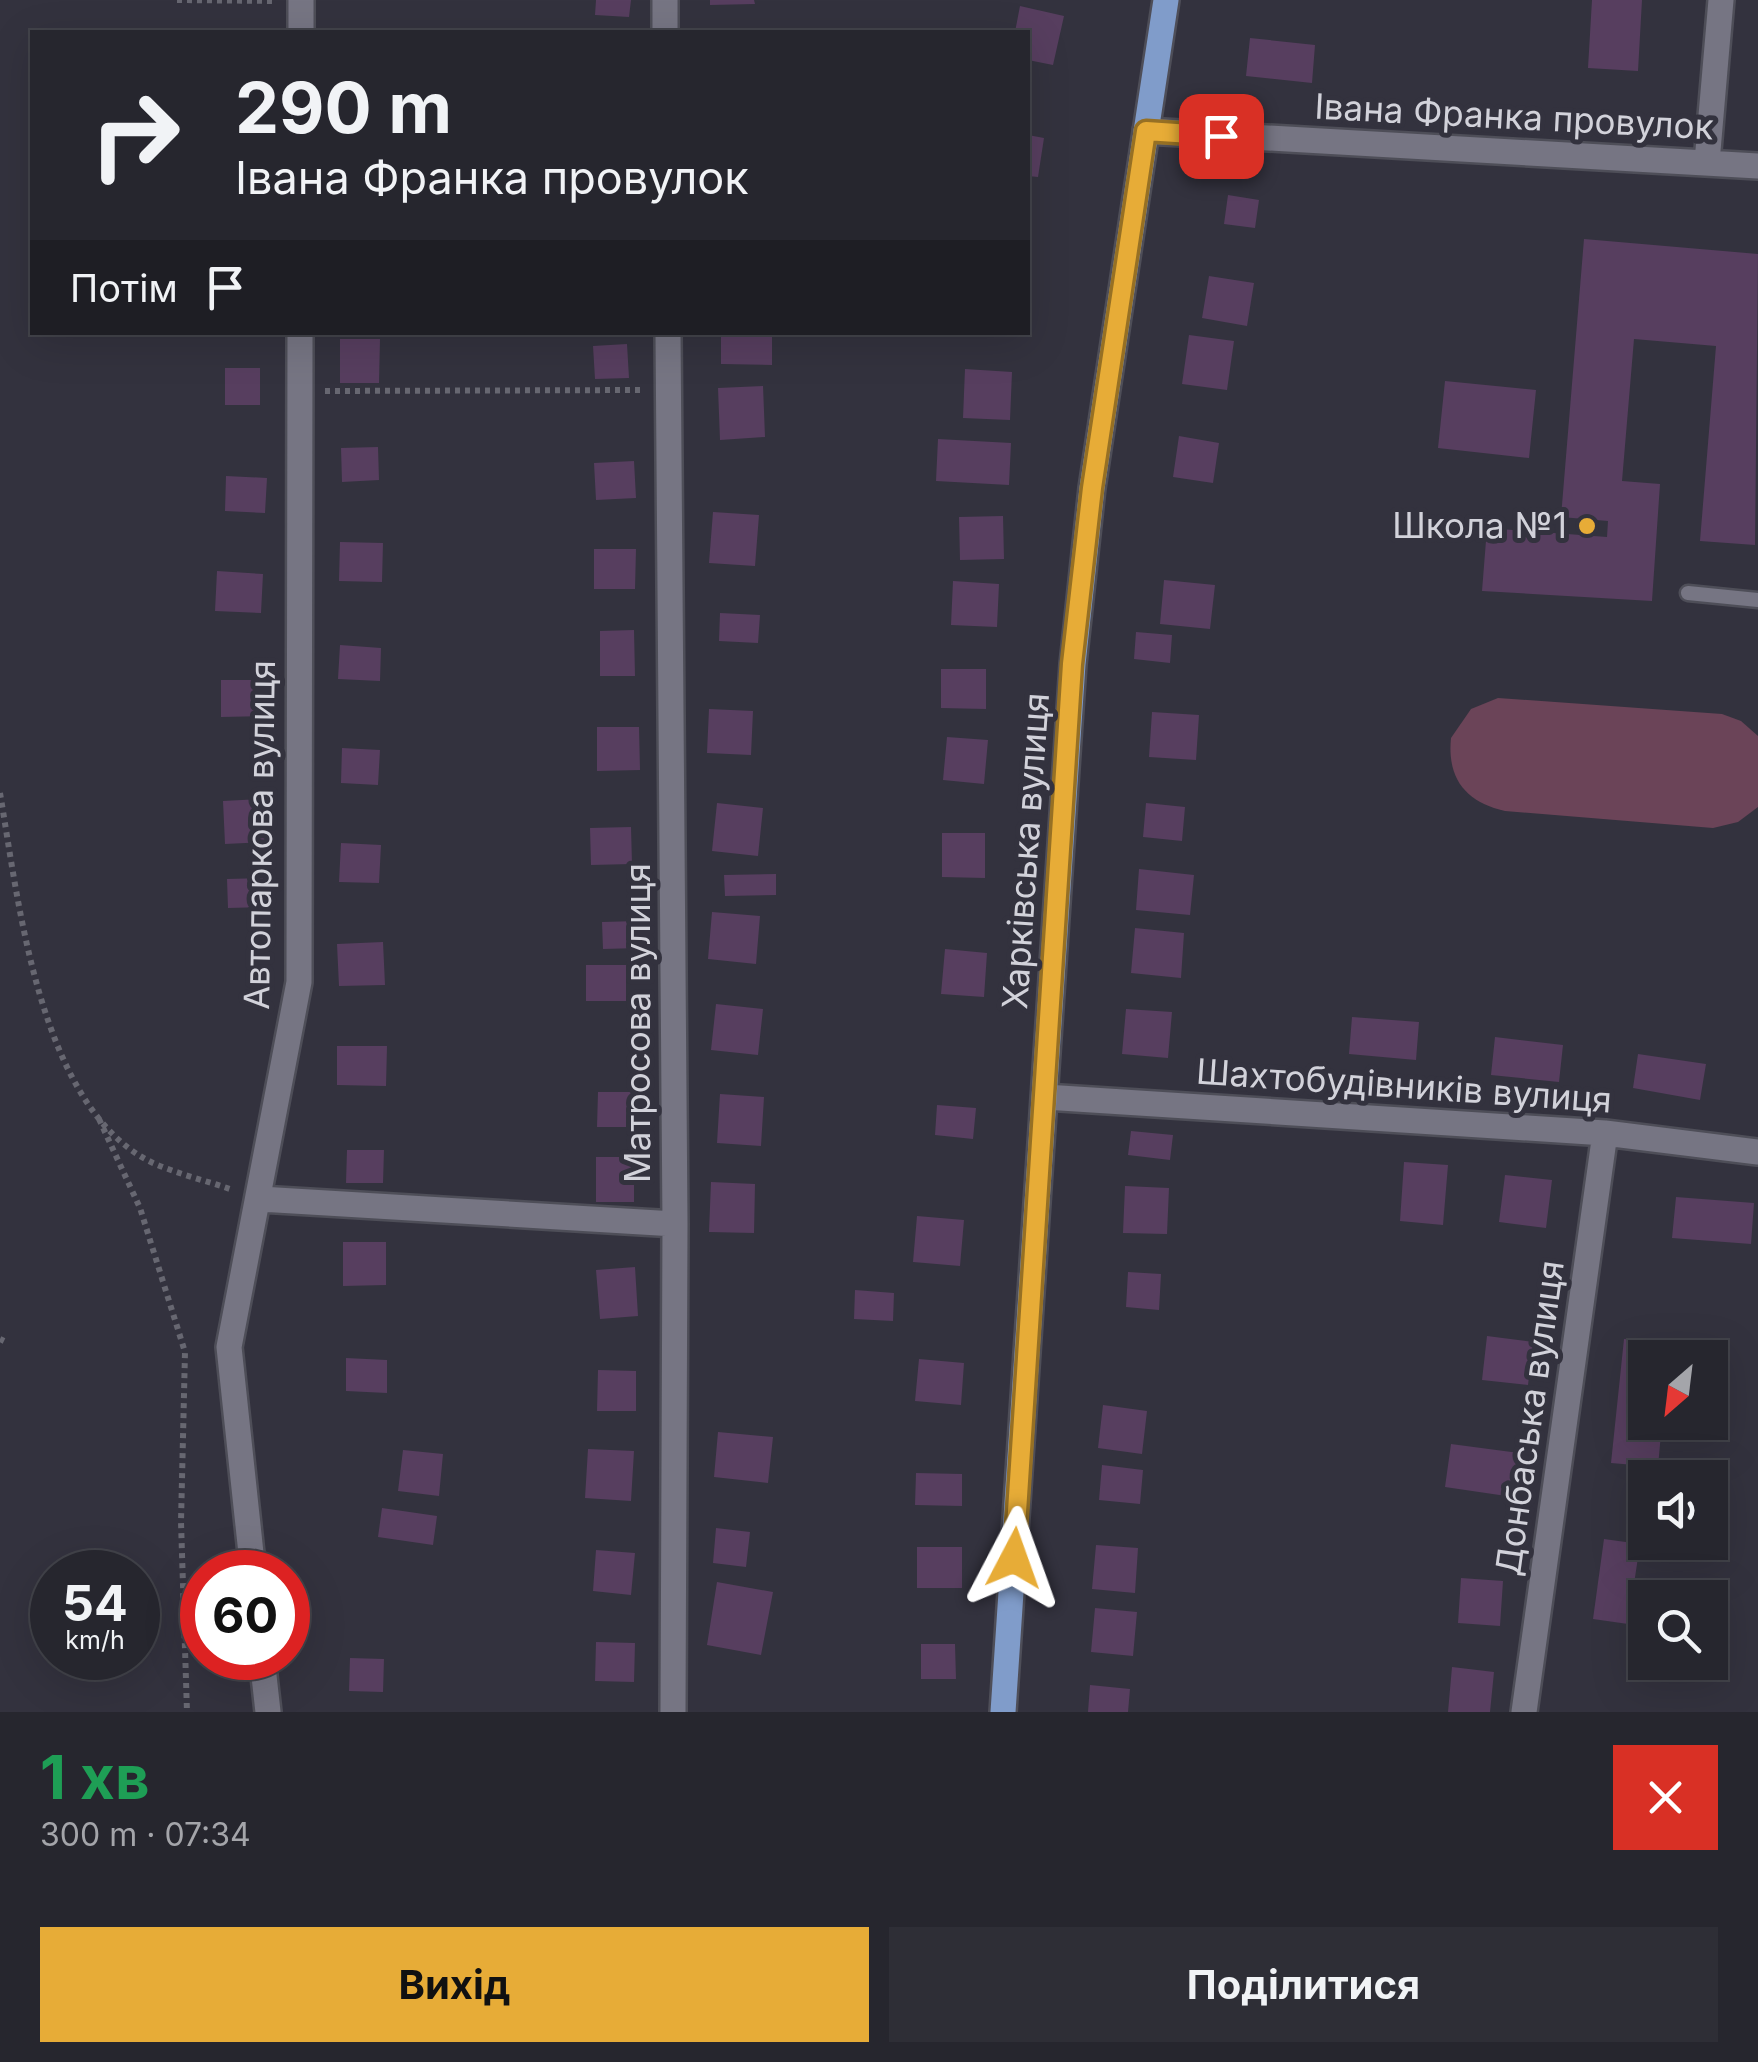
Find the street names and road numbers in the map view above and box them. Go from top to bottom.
street label: Івана Франка провулок [1313,85,1715,147]
street label: Автопаркова вулиця [235,660,283,1010]
street label: Харківська вулиця [993,691,1057,1011]
street label: Матросова вулиця [616,863,658,1183]
street label: Шахтобудівників вулиця [1195,1050,1613,1120]
street label: Донбаська вулиця [1486,1258,1572,1578]

